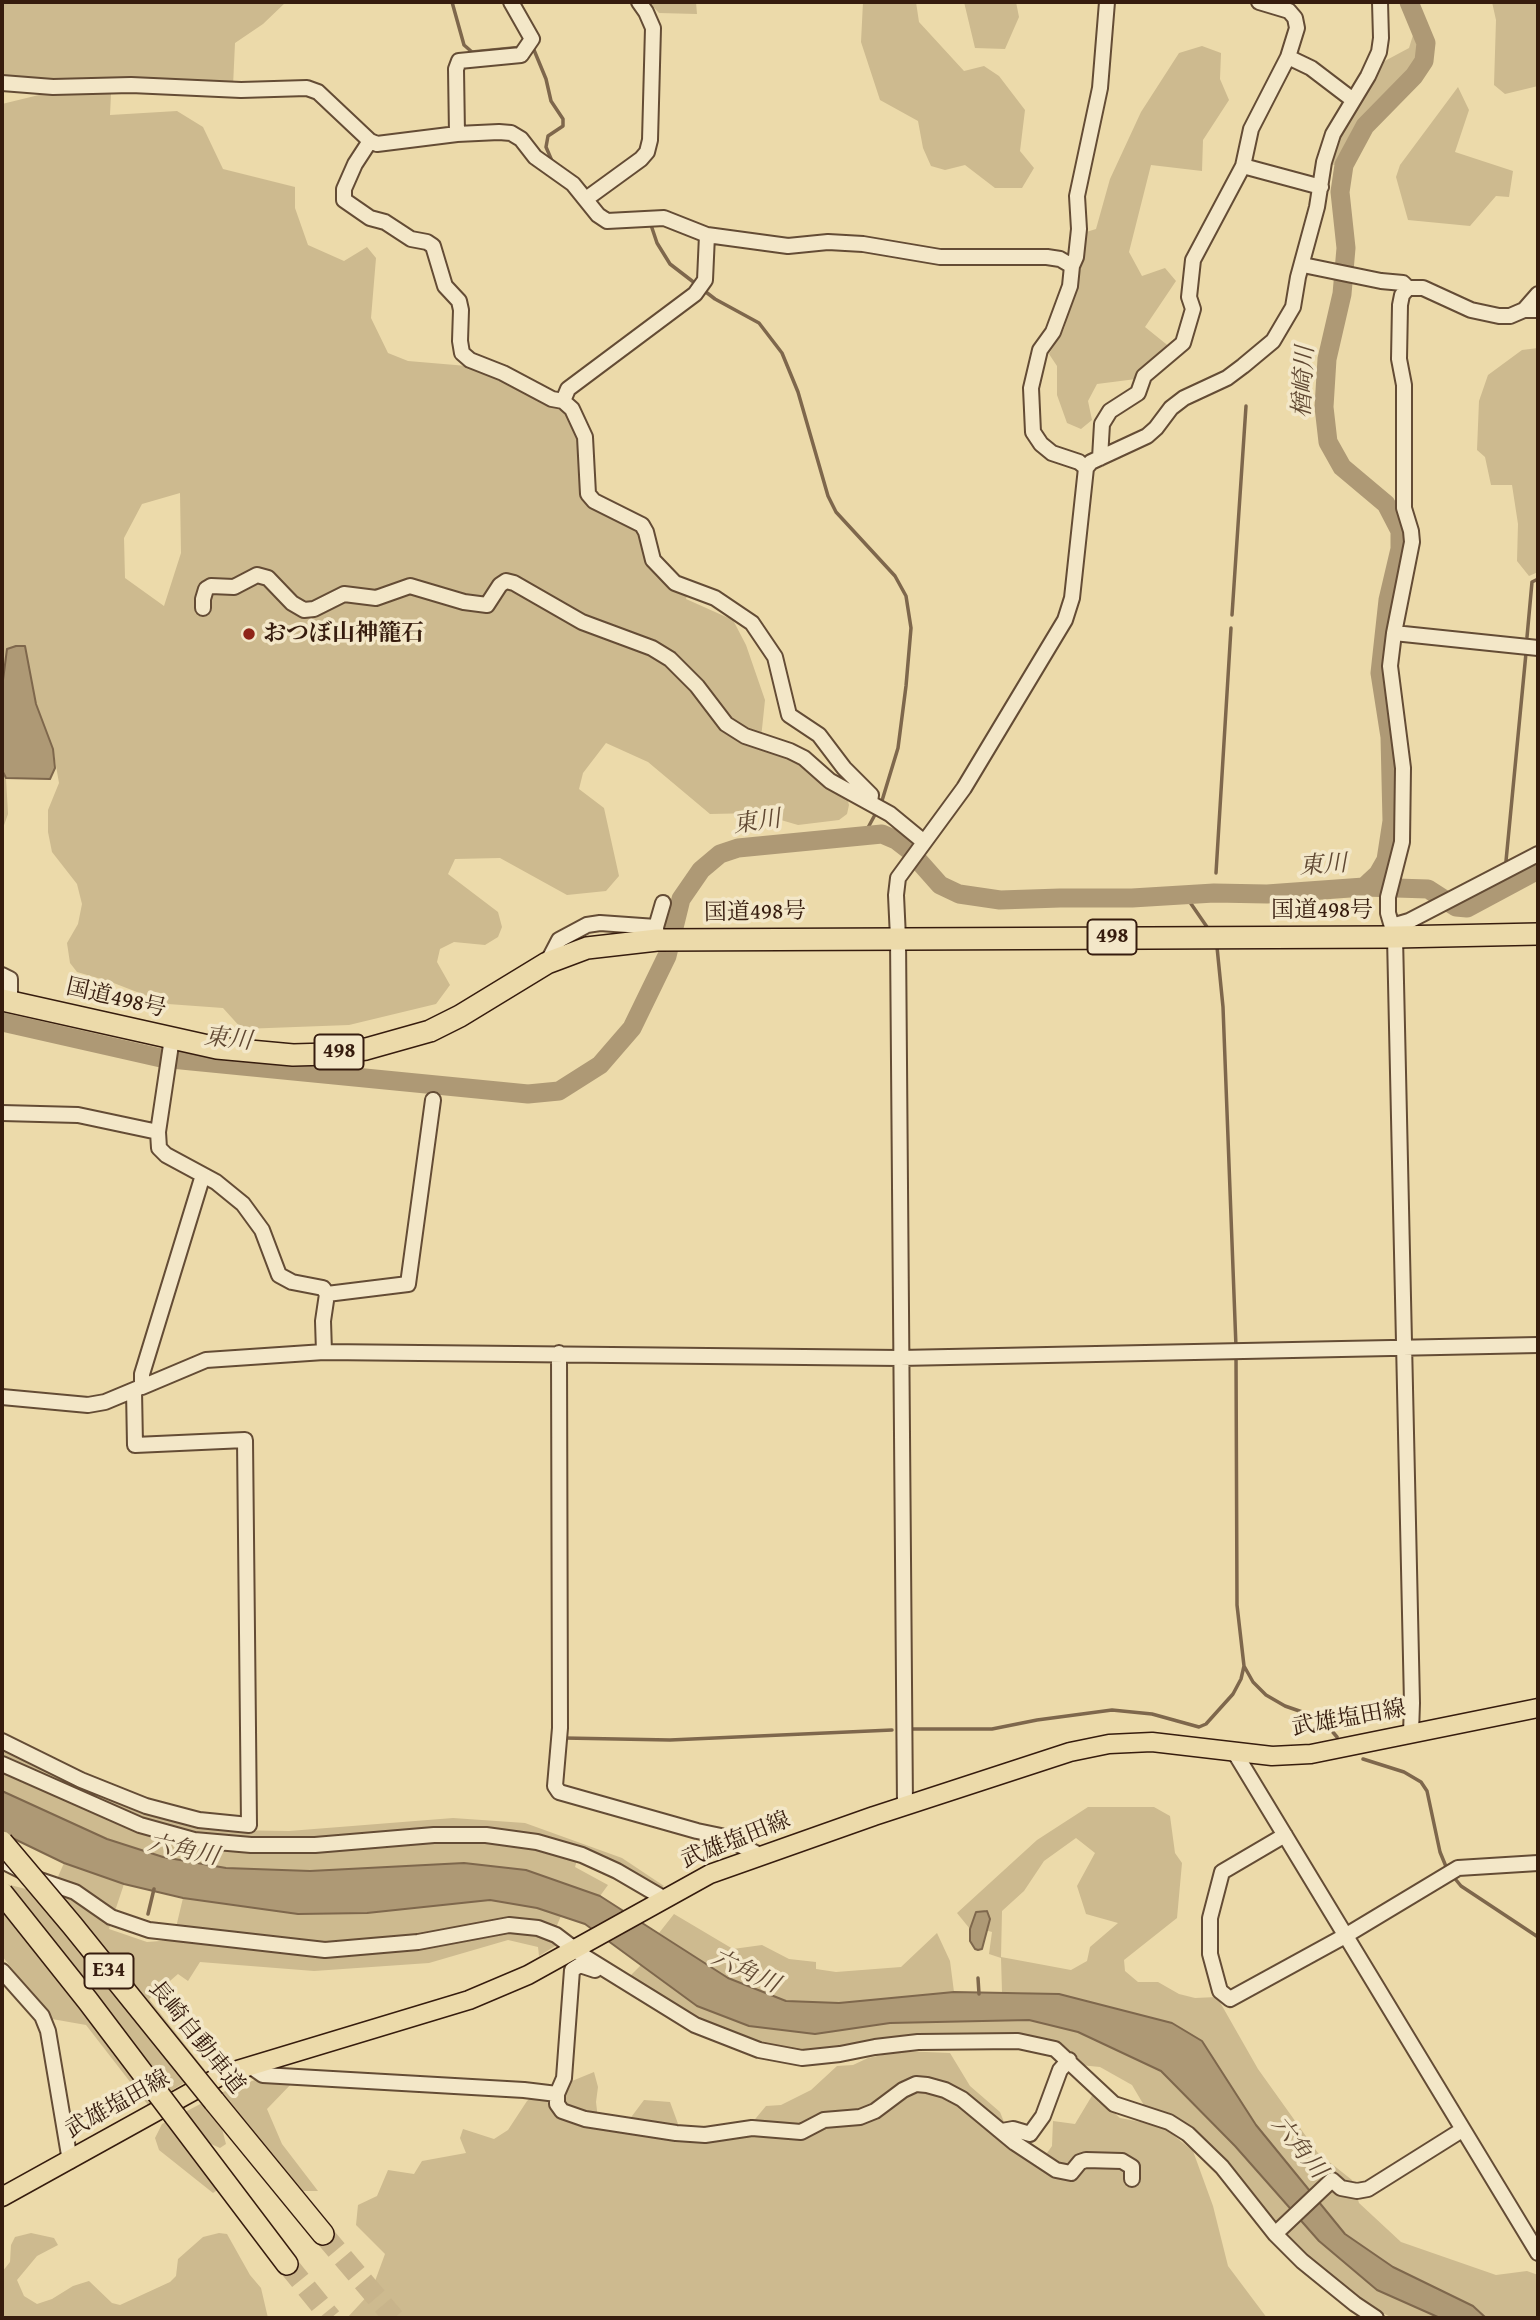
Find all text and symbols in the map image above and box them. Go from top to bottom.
water label: 楢崎川 [1289,345,1321,419]
place label: おつぼ山神籠石 [263,620,424,648]
marker: おつぼ山神籠石 [241,626,257,642]
water label: 東川 [731,805,783,841]
water label: 東川 [1298,850,1348,882]
street label: 国道498号 [1271,897,1373,925]
street label: 国道498号 [704,898,806,928]
road number: 498 [1088,920,1136,954]
street label: 国道498号 [63,974,169,1024]
water label: 東川 [203,1023,253,1057]
road number: 498 [314,1034,364,1070]
street label: 武雄塩田線 [1290,1695,1408,1743]
street label: 武雄塩田線 [678,1807,794,1875]
water label: 六角川 [145,1829,221,1873]
water label: 六角川 [706,1944,784,2000]
road number: E34 [84,1954,134,1988]
street label: 長崎自動車道 [142,1976,250,2100]
street label: 武雄塩田線 [61,2065,175,2145]
water label: 六角川 [1264,2111,1332,2185]

